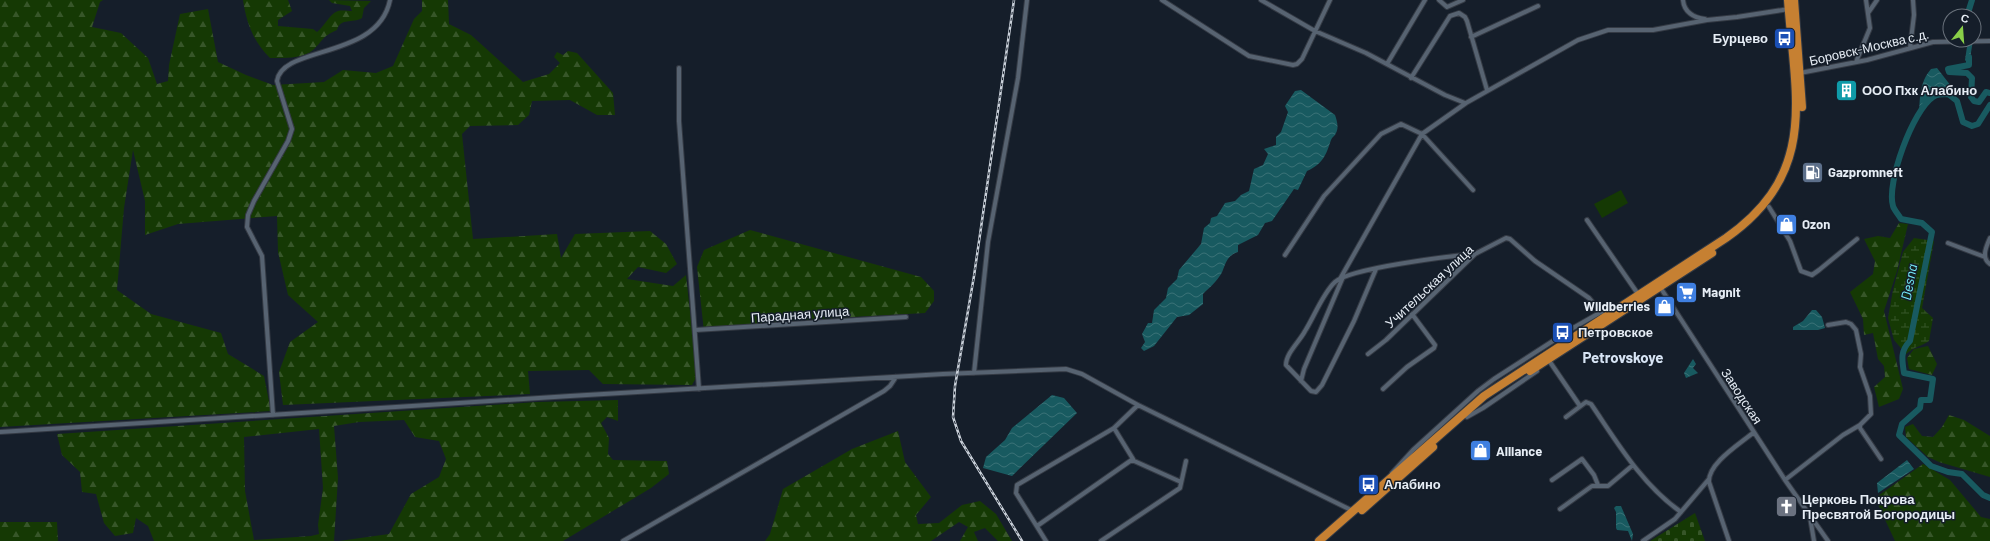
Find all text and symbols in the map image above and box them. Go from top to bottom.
north arrow [1942,8,1982,48]
text: С [1959,11,1971,25]
bus stop icon: Бурцево [1771,25,1797,51]
street label: Боровск-Москва с.д. [1807,25,1931,69]
place label: Бурцево [1713,30,1768,46]
building icon: ООО Пхк Алабино [1833,77,1859,103]
place label: ООО Пхк Алабино [1862,82,1977,98]
fuel station icon: Gazpromneft [1799,159,1825,185]
place label: Gazpromneft [1828,164,1903,180]
shop icon: Ozon [1773,211,1799,237]
place label: Ozon [1802,216,1830,232]
street label: Учительская улица [1382,241,1477,331]
water label: Desna [1897,262,1920,302]
supermarket icon: Magnit [1674,279,1700,305]
place label: Magnit [1702,284,1741,300]
shop icon: Wildberries [1652,293,1678,319]
place label: Wildberries [1584,298,1650,314]
street label: Парадная улица [750,303,850,325]
bus stop icon: Петровское [1549,319,1575,345]
place label: Петровское [1578,324,1653,340]
district label: Petrovskoye [1582,348,1664,366]
street label: Заводская [1718,365,1766,427]
shop icon: Alliance [1468,438,1494,464]
place label: Alliance [1496,443,1542,459]
bus stop icon: Алабино [1356,471,1382,497]
place label: Алабино [1384,476,1441,492]
place label: Церковь Покрова Пресвятой Богородицы [1802,491,1955,522]
church icon: Церковь Покрова Пресвятой Богородицы [1773,493,1799,519]

